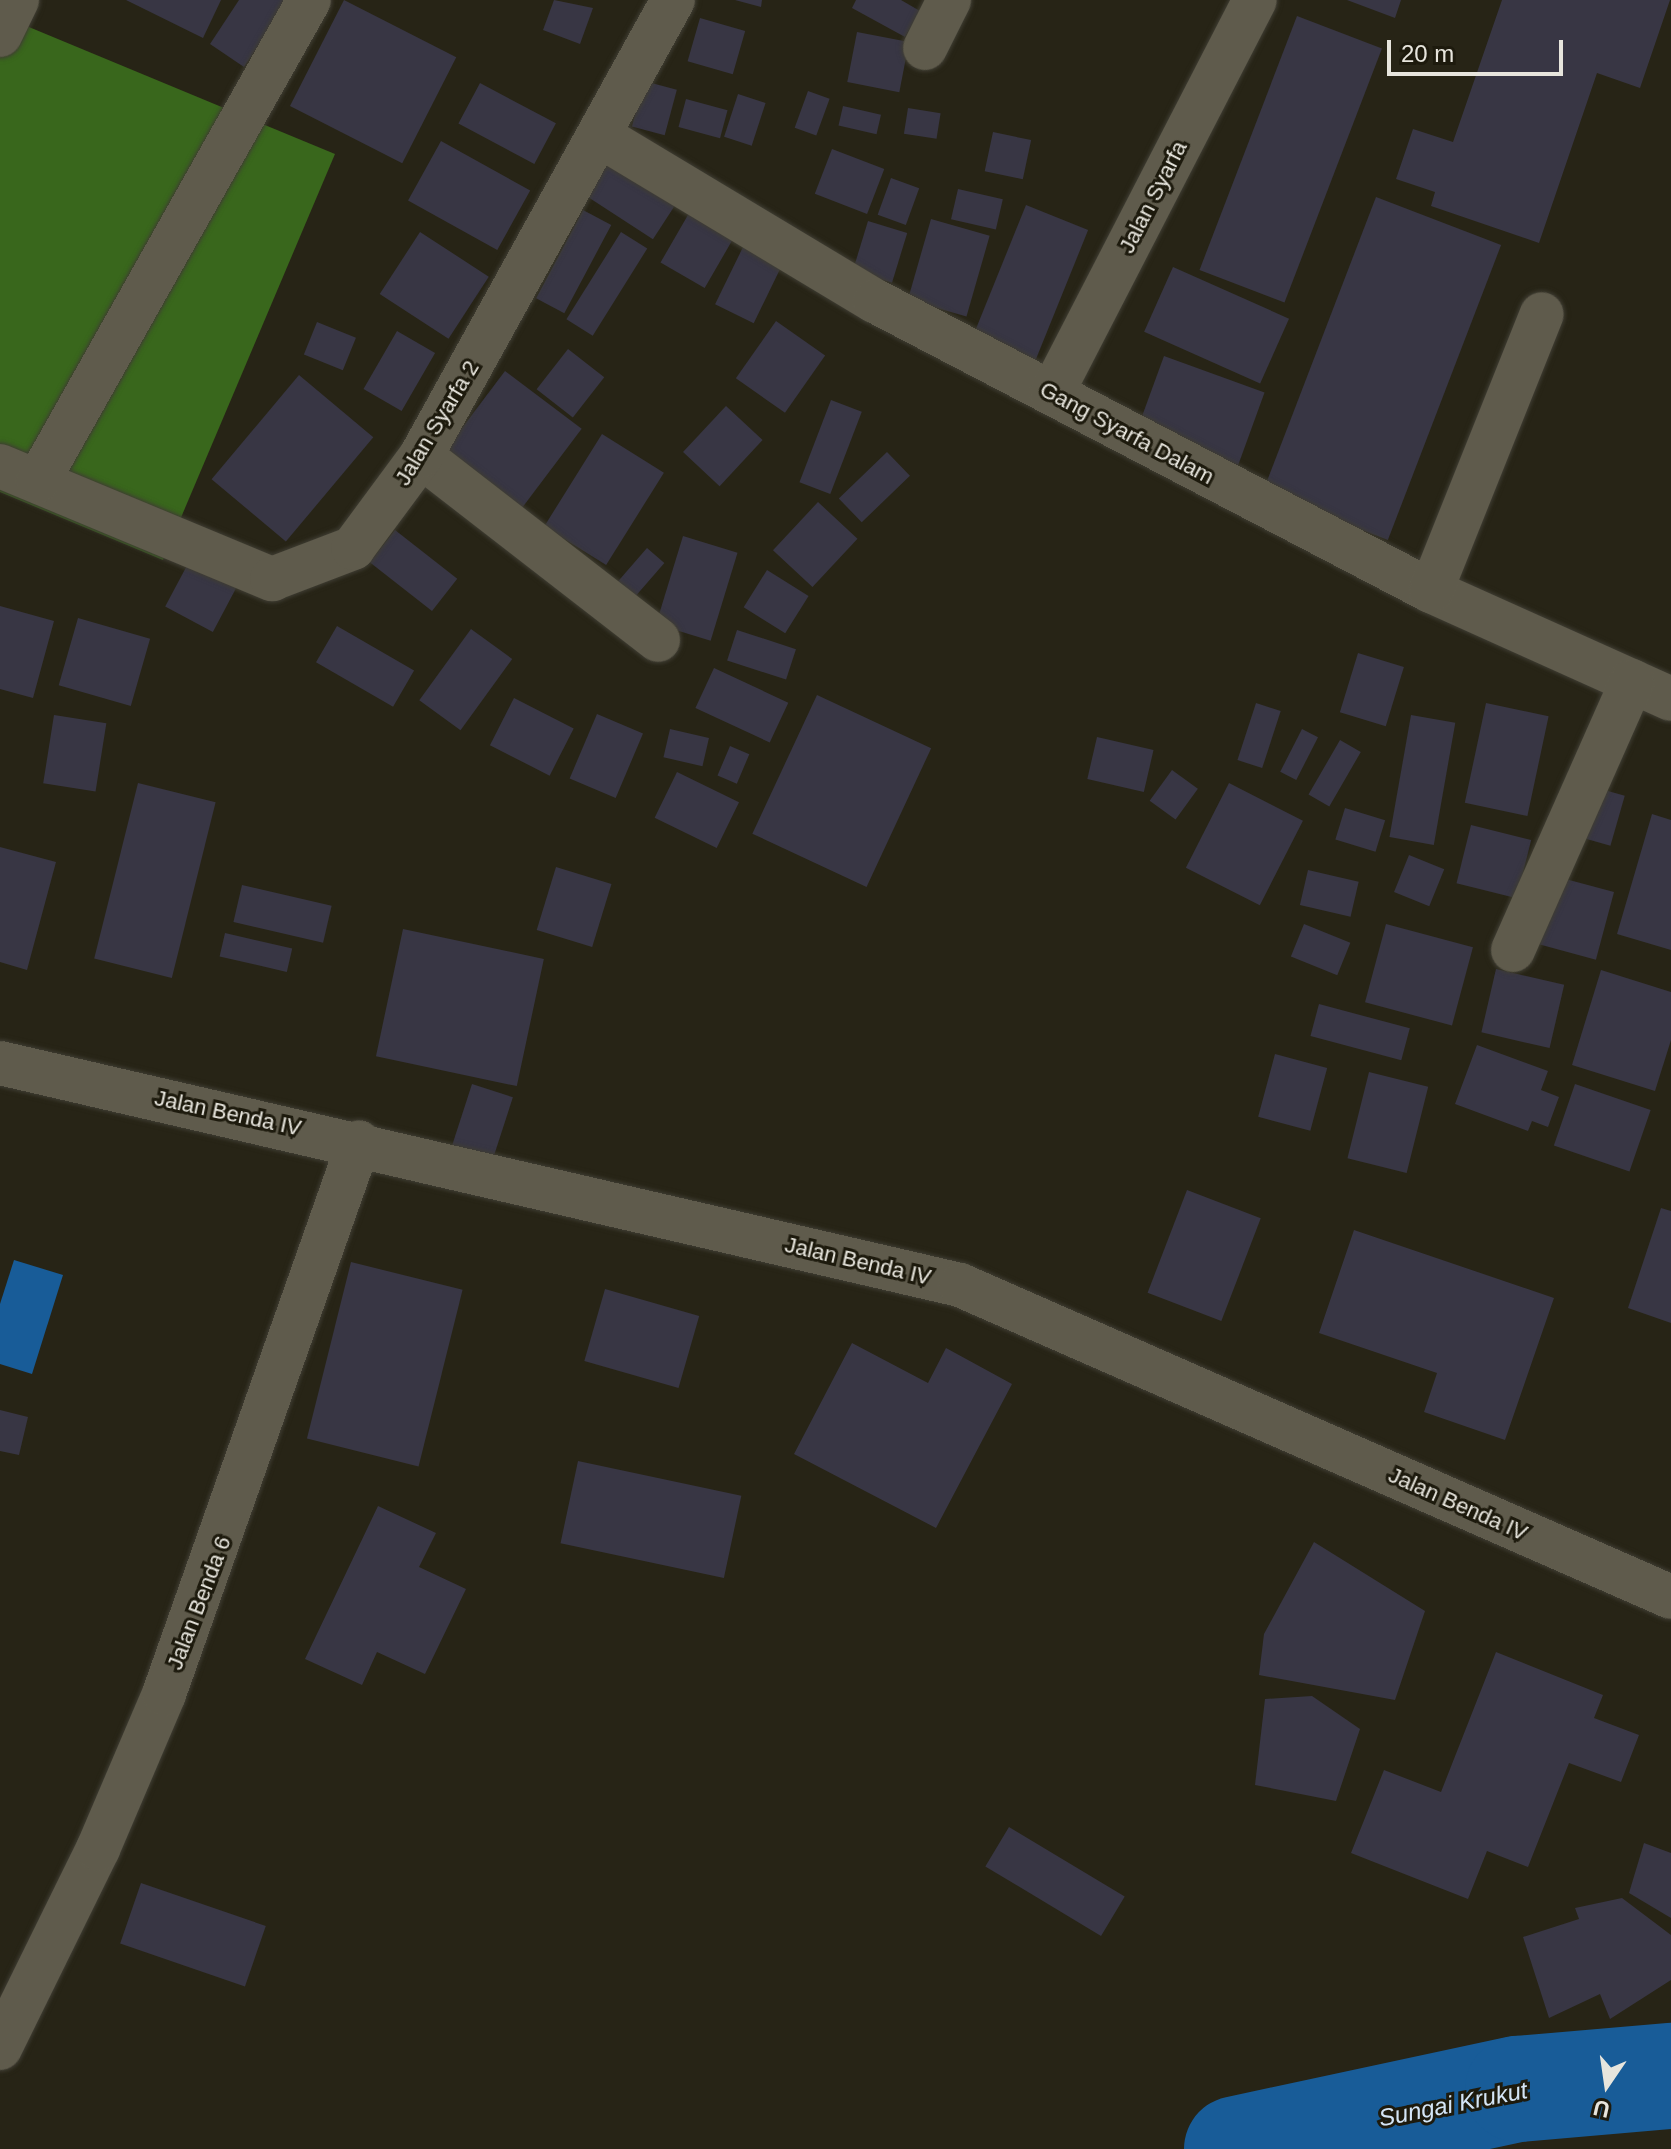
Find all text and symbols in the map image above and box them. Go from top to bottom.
scale bar [1391,24,1567,74]
text: 20 m [1401,40,1454,67]
street label: Jalan Syarfa [1113,137,1193,257]
street label: Jalan Syarfa 2 [389,356,485,490]
street label: Gang Syarfa Dalam [1036,376,1218,490]
street label: Jalan Benda IV [152,1085,304,1141]
street label: Jalan Benda IV [782,1231,934,1291]
street label: Jalan Benda IV [1384,1462,1532,1546]
street label: Jalan Benda 6 [161,1533,237,1673]
north arrow [1567,2045,1647,2125]
water label: Sungai Krukut [1376,2075,1530,2133]
text: U [1591,2095,1612,2123]

